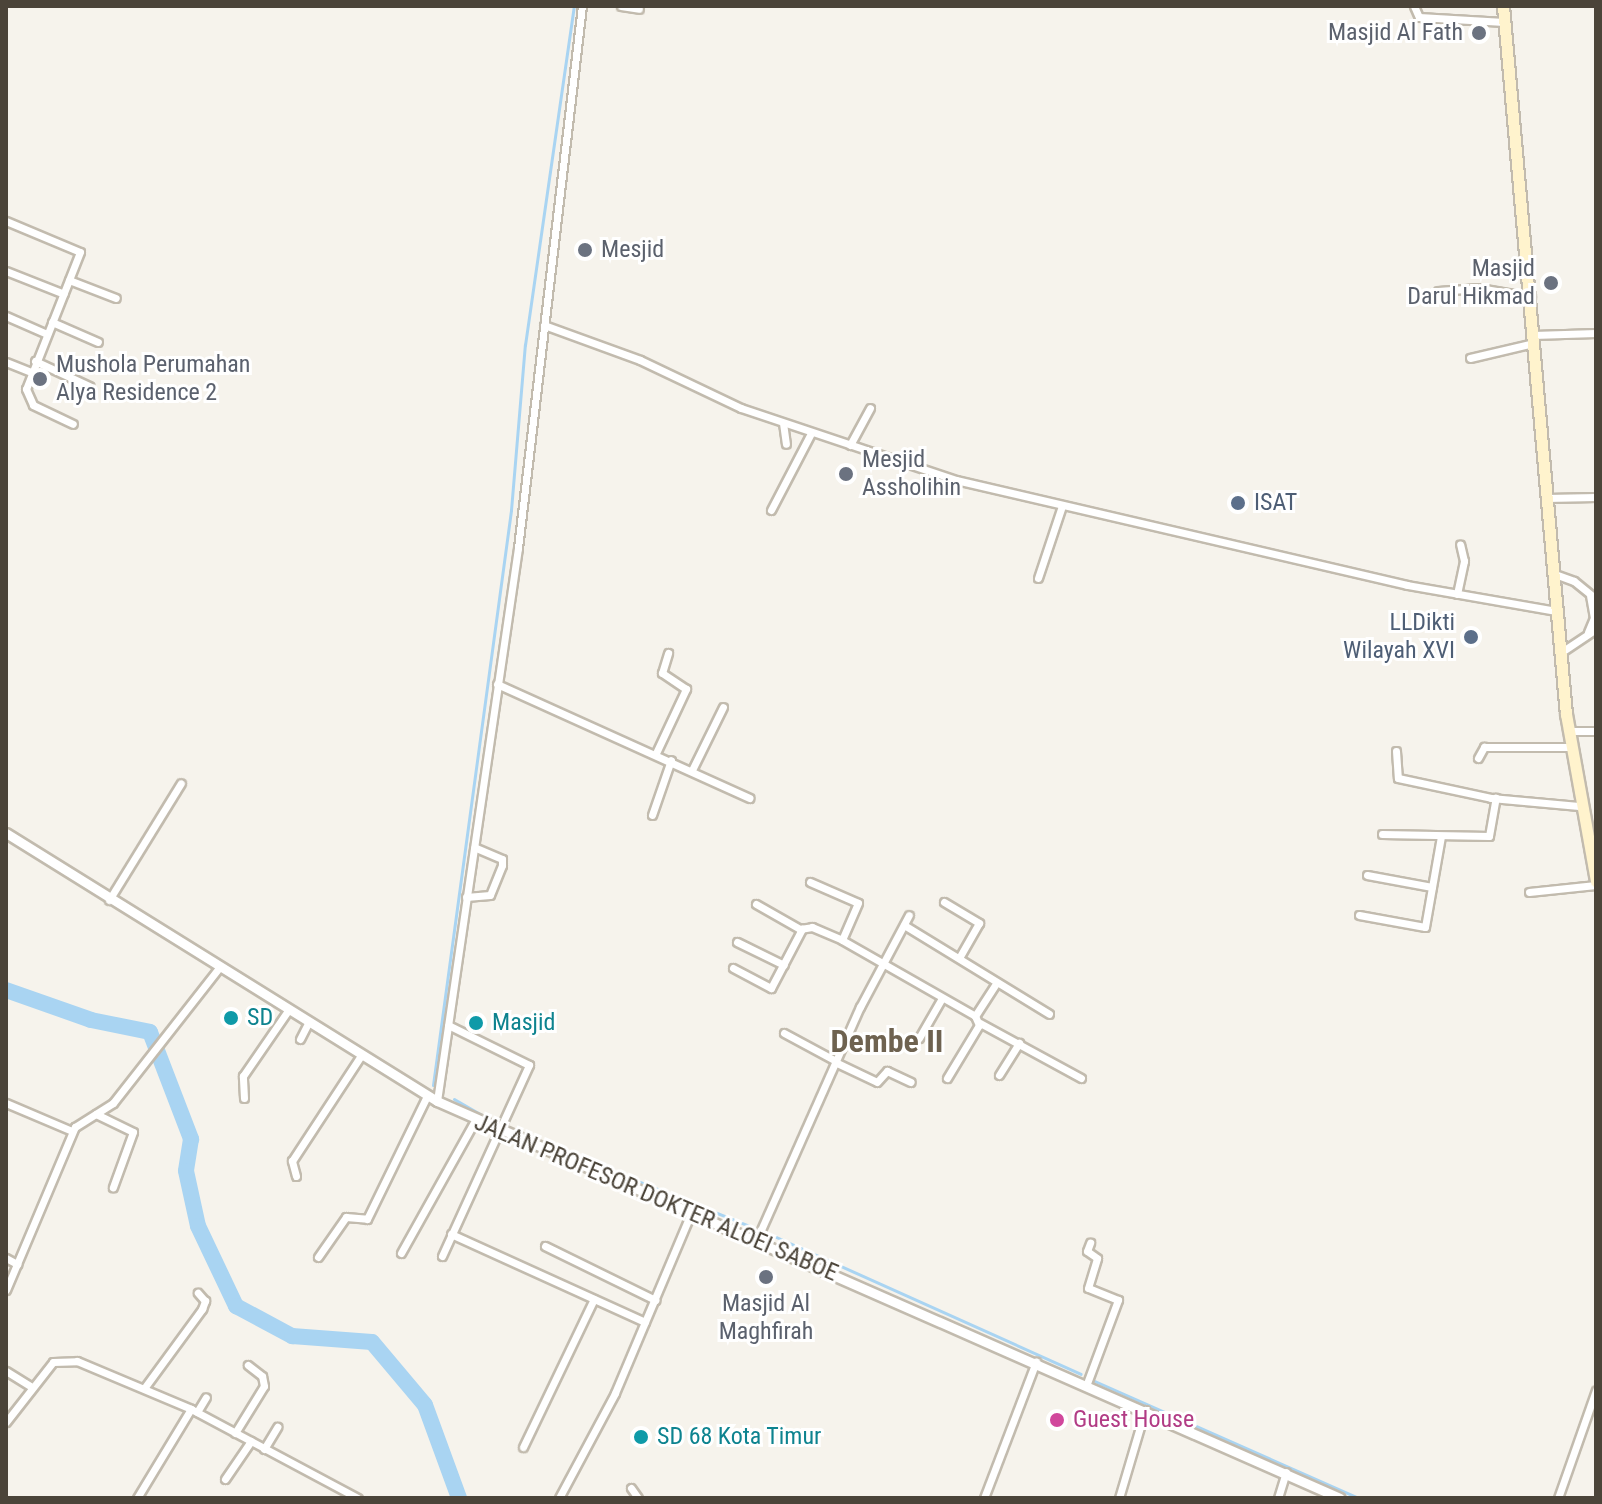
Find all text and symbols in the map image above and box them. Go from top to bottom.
place label: Masjid Al Fath [1328,19,1463,47]
marker: Masjid Al Fath [1470,24,1488,42]
place label: Mesjid [601,236,664,264]
marker: Mesjid [576,241,594,259]
place label: Masjid Darul Hikmad [1407,255,1535,311]
marker: Masjid Darul Hikmad [1542,274,1560,292]
place label: Mushola Perumahan Alya Residence 2 [56,351,250,407]
marker: Mushola Perumahan Alya Residence 2 [31,370,49,388]
place label: Mesjid Assholihin [862,446,961,502]
marker: Mesjid Assholihin [837,465,855,483]
place label: ISAT [1254,489,1297,517]
marker: ISAT [1229,494,1247,512]
place label: LLDikti Wilayah XVI [1343,609,1455,665]
marker: LLDikti Wilayah XVI [1462,628,1480,646]
place label: SD [247,1004,273,1032]
marker: SD [222,1009,240,1027]
place label: Masjid [492,1009,555,1037]
marker: Masjid [467,1014,485,1032]
district label: Dembe II [831,1022,943,1060]
street label: JALAN PROFESOR DOKTER ALOEI SABOE [470,1108,842,1288]
marker: Masjid Al Maghfirah [757,1268,775,1286]
place label: Masjid Al Maghfirah [719,1290,813,1346]
place label: Guest House [1073,1406,1194,1434]
marker: Guest House [1048,1411,1066,1429]
place label: SD 68 Kota Timur [657,1423,822,1451]
marker: SD 68 Kota Timur [632,1428,650,1446]

